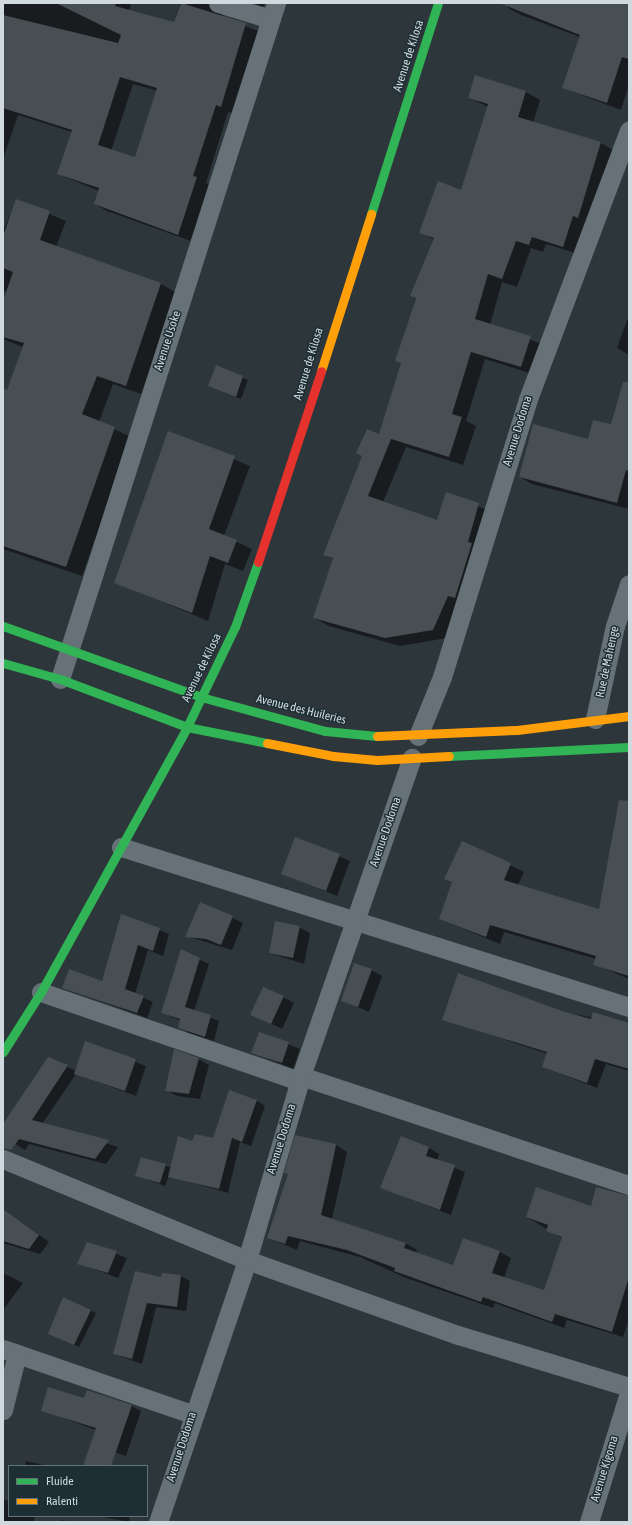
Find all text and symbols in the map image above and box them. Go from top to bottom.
street label: Avenue de Kilosa [391,18,427,94]
street label: Avenue Usoke [152,309,184,373]
street label: Avenue de Kilosa [291,326,327,402]
street label: Avenue Dodoma [500,394,536,468]
street label: Rue de Mahenge [593,625,623,699]
street label: Avenue de Kilosa [179,631,225,705]
street label: Avenue des Huileries [255,692,347,728]
street label: Avenue Dodoma [367,795,405,869]
street label: Avenue Dodoma [264,1102,300,1176]
street label: Avenue Dodoma [164,1410,200,1484]
street label: Avenue Kigoma [588,1434,622,1504]
legend [8,1465,148,1517]
text: Fluide [46,1474,74,1488]
text: Ralenti [46,1494,78,1508]

